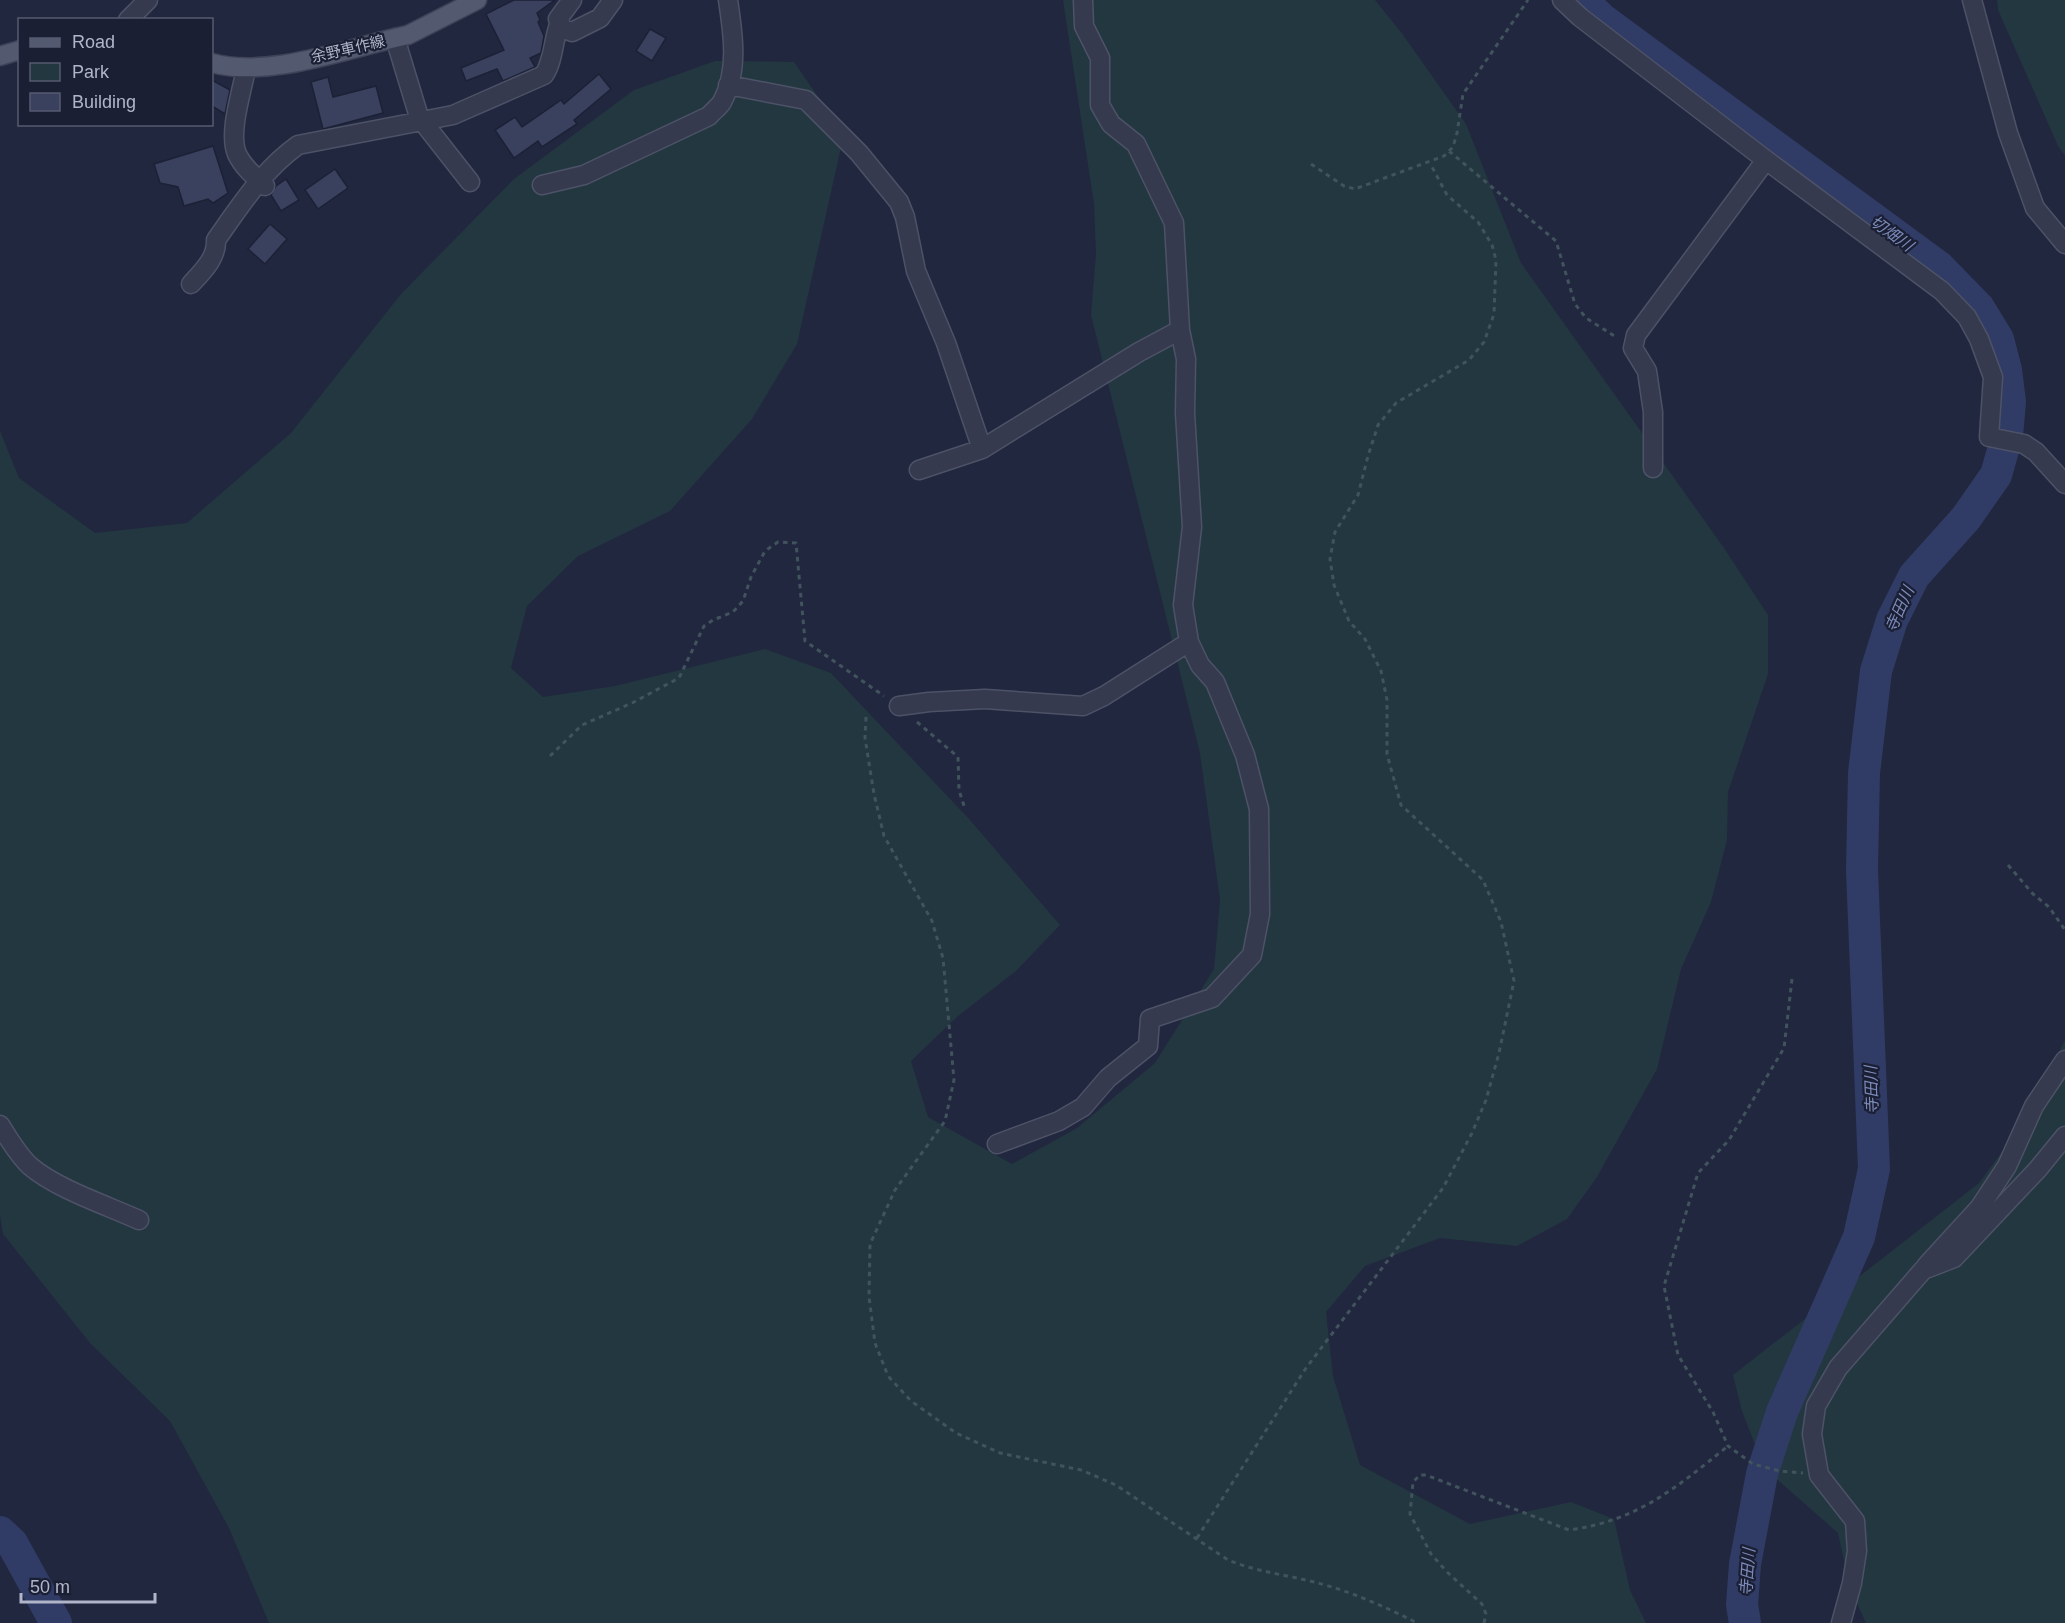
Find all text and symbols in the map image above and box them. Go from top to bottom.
legend [18,18,213,126]
text: Road [72,32,115,52]
street label: 余野車作線 [309,32,386,65]
text: Park [72,62,110,82]
text: Building [72,92,136,112]
water label: 切畑川 [1867,212,1918,256]
water label: 寺田川 [1882,582,1918,635]
water label: 寺田川 [1862,1064,1881,1114]
water label: 寺田川 [1737,1546,1758,1597]
scale bar [21,1566,154,1604]
text: 50 m [30,1577,70,1597]

